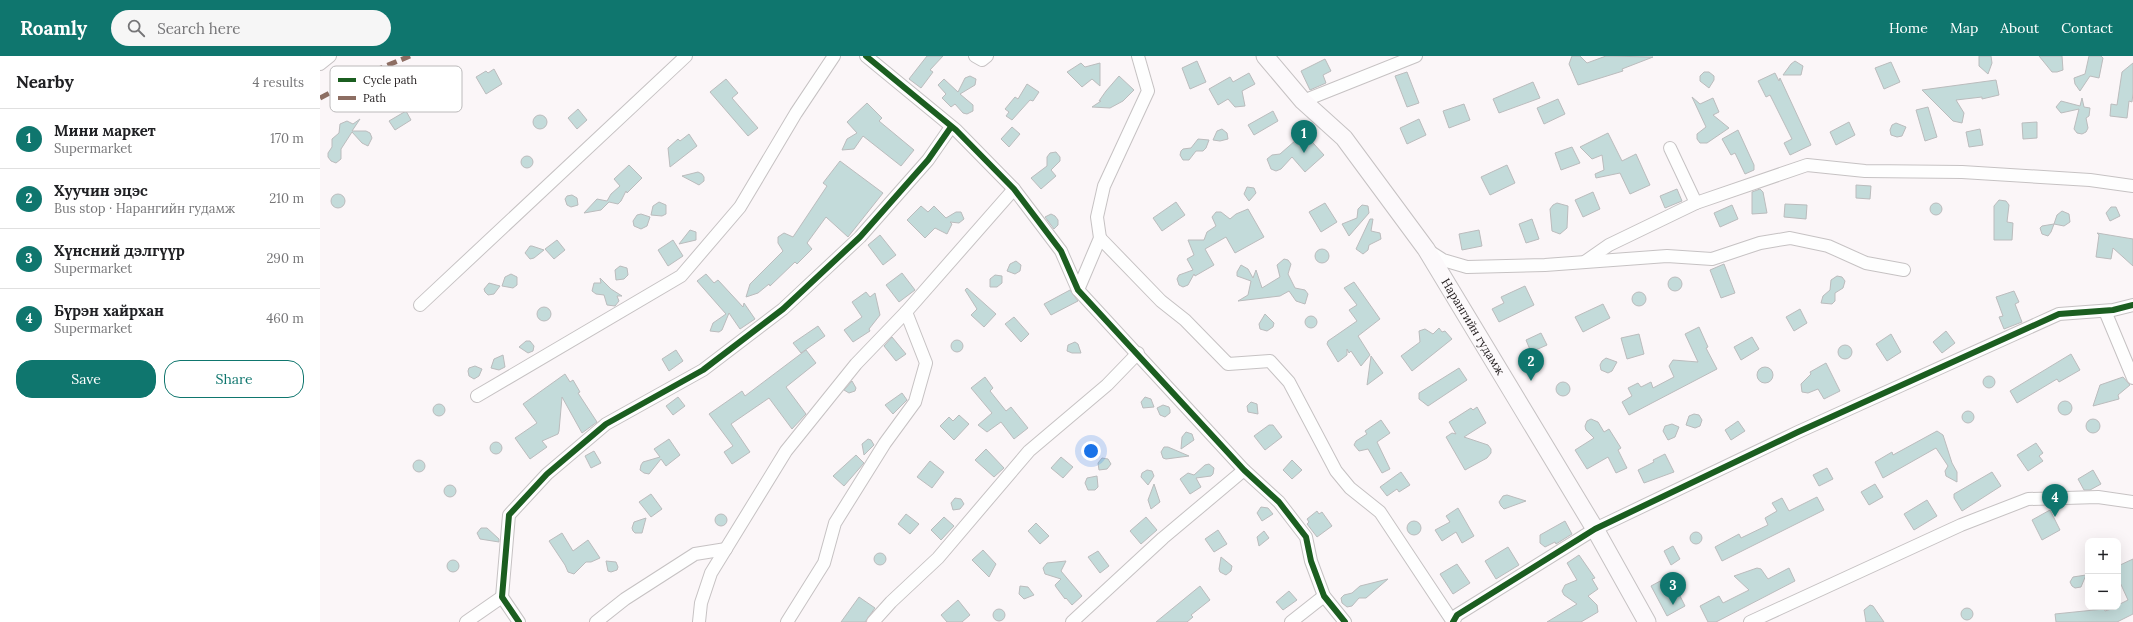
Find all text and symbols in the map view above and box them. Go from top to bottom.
search box [111,10,391,46]
text: Roamly [20,16,87,40]
icon: search [125,17,147,39]
text: Search here [157,19,241,38]
text: Home [1889,19,1928,37]
text: Map [1950,19,1978,37]
text: About [2000,19,2039,37]
text: Contact [2061,19,2113,37]
legend [330,66,462,112]
text: Nearby [16,71,74,93]
text: Cycle path [363,73,418,87]
text: 4 results [253,74,304,91]
text: Path [363,91,386,105]
pin: 1 [1291,120,1317,153]
text: Мини маркет [54,121,156,140]
text: 1 [26,130,32,147]
text: 170 m [270,130,304,147]
text: Supermarket [54,140,132,157]
text: Хуучин эцэс [54,181,148,200]
text: 2 [26,190,32,207]
text: 210 m [269,190,304,207]
text: Bus stop · Нарангийн гудамж [54,200,235,217]
text: Хүнсний дэлгүүр [54,241,185,260]
text: 3 [25,250,33,267]
text: 290 m [266,250,304,267]
text: Supermarket [54,260,132,277]
street label: Нарангийн гудамж [1438,275,1509,378]
text: Бүрэн хайрхан [54,301,164,320]
text: 4 [25,310,33,327]
text: 460 m [266,310,304,327]
text: Supermarket [54,320,132,337]
pin: 2 [1518,348,1544,381]
button: Save [16,360,156,398]
button: Share [164,360,304,398]
your location [1081,441,1101,461]
pin: 4 [2042,484,2068,517]
map controls [2085,538,2121,610]
button: + [2085,538,2121,574]
pin: 3 [1660,572,1686,605]
button: − [2085,574,2121,610]

